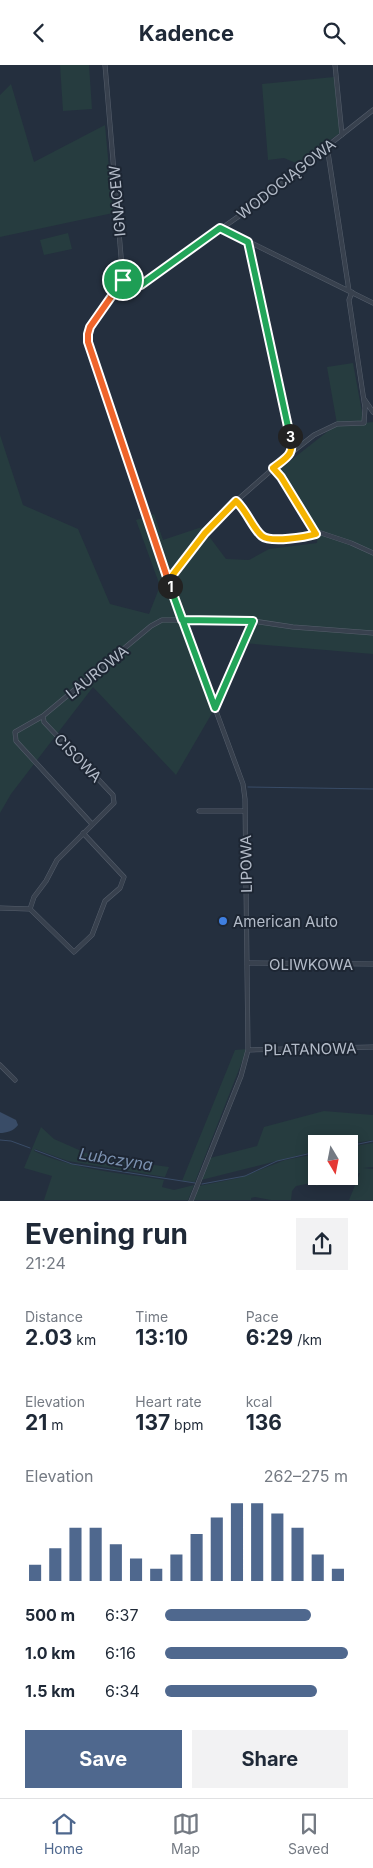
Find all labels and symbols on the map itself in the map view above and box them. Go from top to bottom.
street label: WODOCIĄGOWA [233,134,339,224]
street label: IGNACEW [104,165,130,237]
pin [102,259,144,301]
pin: 3 [278,423,302,449]
pin: 1 [158,573,182,599]
street label: LAUROWA [62,641,132,703]
street label: CISOWA [50,730,106,786]
street label: LIPOWA [236,835,256,893]
place label: American Auto [233,912,338,931]
marker: American Auto [217,915,229,927]
street label: OLIWKOWA [269,955,353,974]
street label: PLATANOWA [263,1039,357,1059]
north arrow [308,1135,358,1185]
water label: Lubczyna [78,1143,154,1175]

